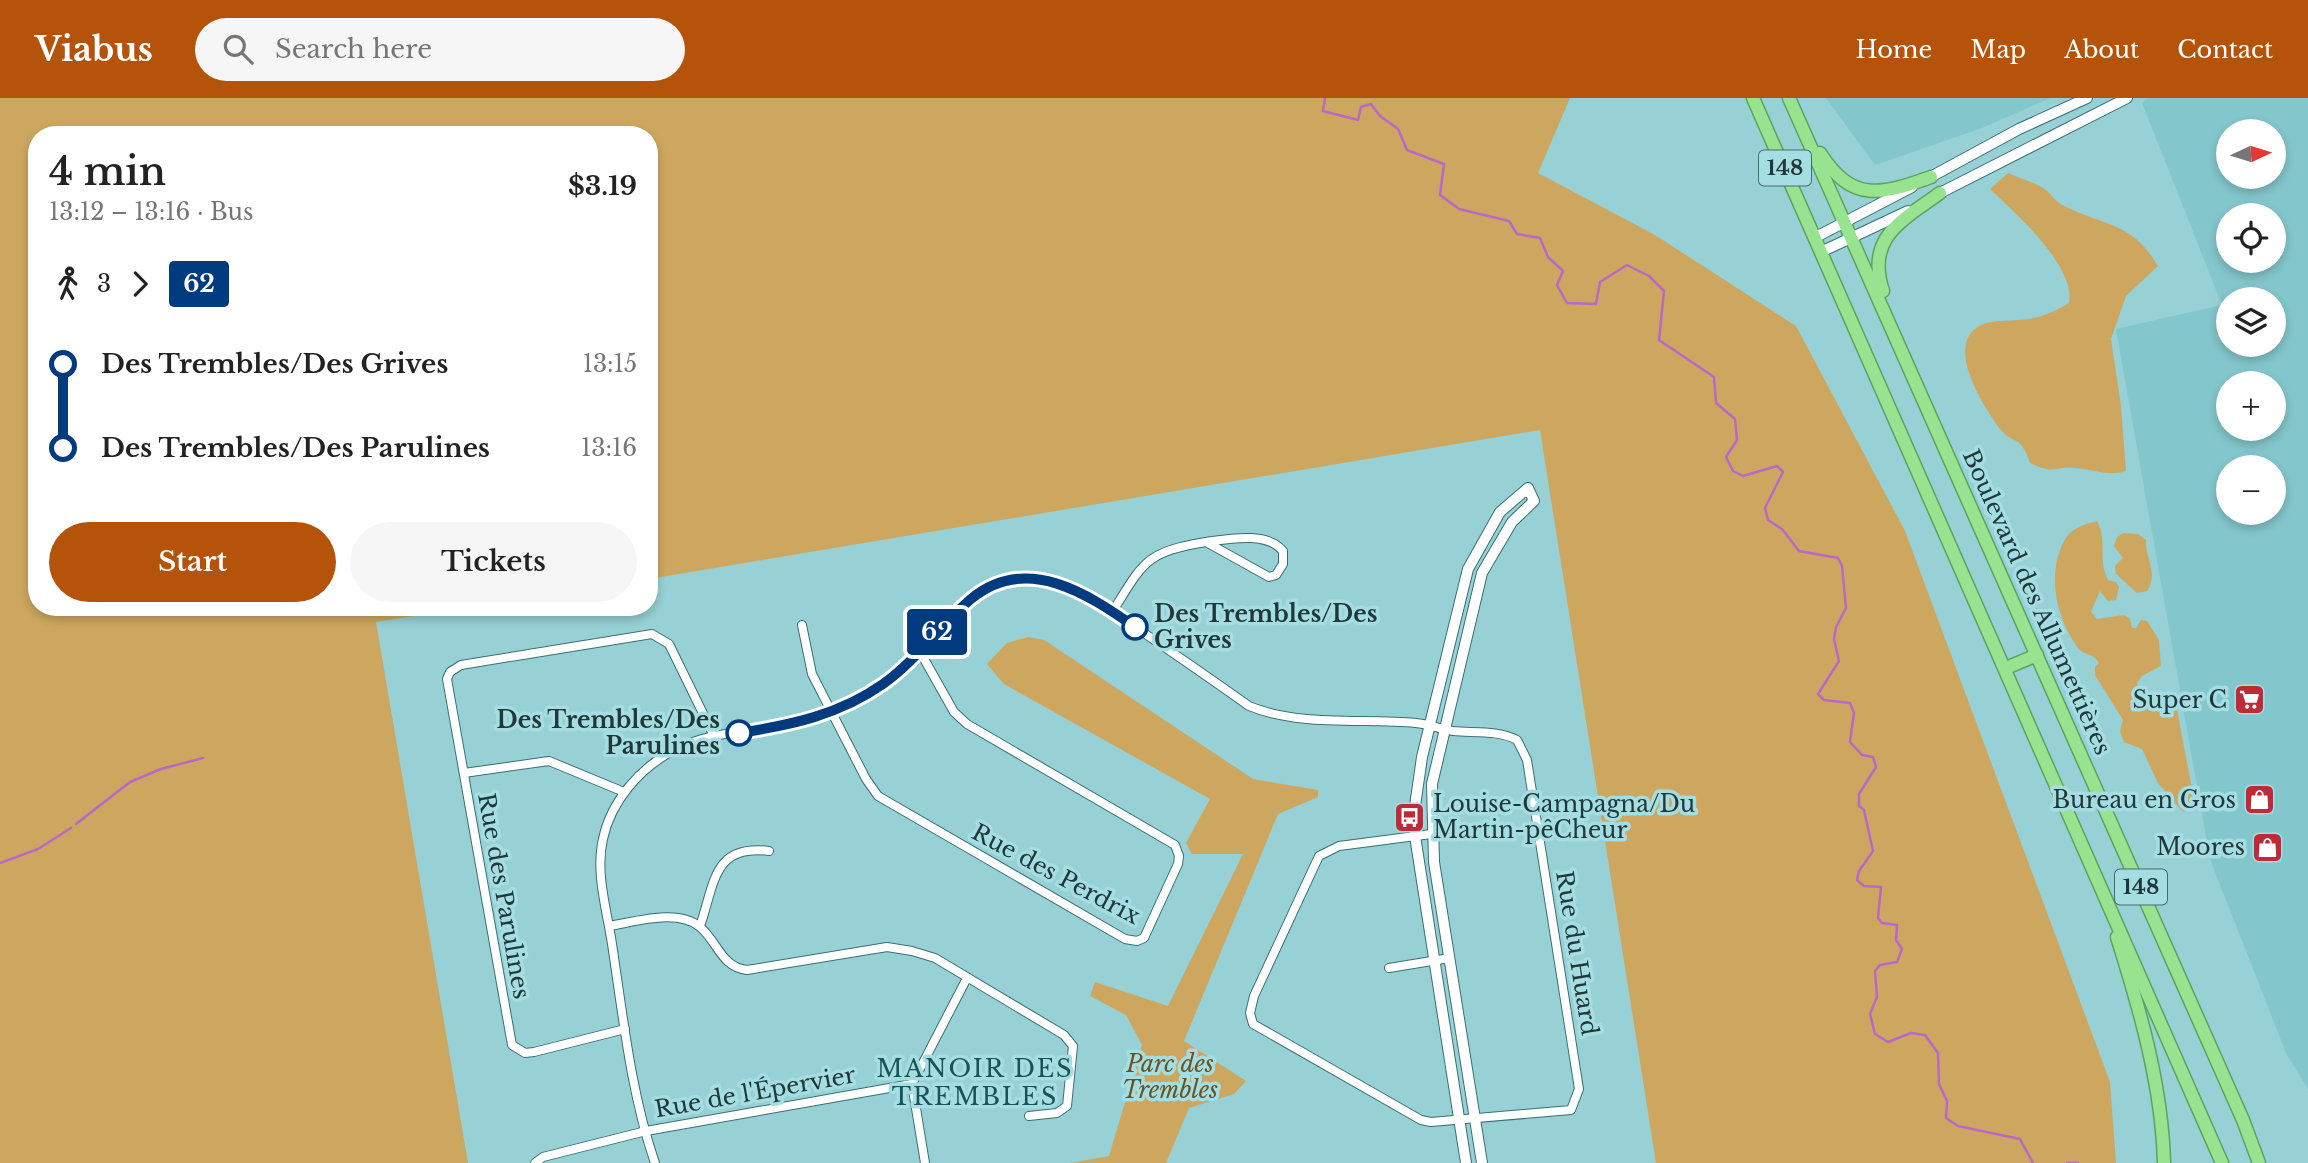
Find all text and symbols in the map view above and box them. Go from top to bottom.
search box [195,18,685,81]
text: Viabus [35,29,153,70]
icon: search [219,30,257,68]
text: Search here [275,33,432,65]
text: Home [1856,35,1932,64]
text: Map [1970,35,2026,64]
text: About [2064,35,2139,64]
text: Contact [2177,35,2273,64]
north arrow [2216,119,2286,189]
map controls [2216,119,2286,525]
text: 4 min [49,148,166,195]
road number: 148 [1759,150,1811,186]
text: $3.19 [568,170,637,202]
text: 13:12 – 13:16 · Bus [49,198,253,226]
button: locate [2216,203,2286,273]
icon: walk [49,265,87,303]
icon: forward [121,265,159,303]
text: 62 [183,269,215,298]
text: 3 [97,270,111,298]
button: layers [2216,287,2286,357]
text: Des Trembles/Des Grives [101,348,448,380]
text: 13:15 [583,350,637,378]
button: + [2216,371,2286,441]
text: Des Trembles/Des Parulines [101,432,490,464]
text: 13:16 [581,434,637,462]
street label: Boulevard des Allumettières [1957,445,2117,759]
button: − [2216,455,2286,525]
button: Start [49,522,336,602]
button: Tickets [350,522,637,602]
place label: Des Trembles/Des Grives [1154,600,1377,654]
line badge: 62 [906,609,968,655]
marker: Des Trembles/Des Grives [1122,614,1148,640]
text: 62 [921,617,953,646]
supermarket icon: Super C [2233,683,2267,717]
place label: Super C [2133,686,2227,714]
place label: Des Trembles/Des Parulines [497,706,720,760]
marker: Des Trembles/Des Parulines [726,720,752,746]
shop icon: Bureau en Gros [2242,783,2276,817]
place label: Bureau en Gros [2053,786,2236,814]
place label: Louise-Campagna/Du Martin-pêCheur [1433,790,1695,844]
street label: Rue des Parulines [472,791,536,1001]
bus stop icon: Louise-Campagna/Du Martin-pêCheur [1393,800,1427,834]
street label: Rue des Perdrix [967,818,1145,930]
shop icon: Moores [2251,830,2285,864]
place label: Moores [2156,833,2245,861]
street label: Rue du Huard [1550,869,1604,1037]
road number: 148 [2115,870,2167,904]
park label: Parc des Trembles [1122,1050,1218,1104]
district label: MANOIR DES TREMBLES [876,1054,1074,1111]
street label: Rue de l'Épervier [652,1060,858,1123]

